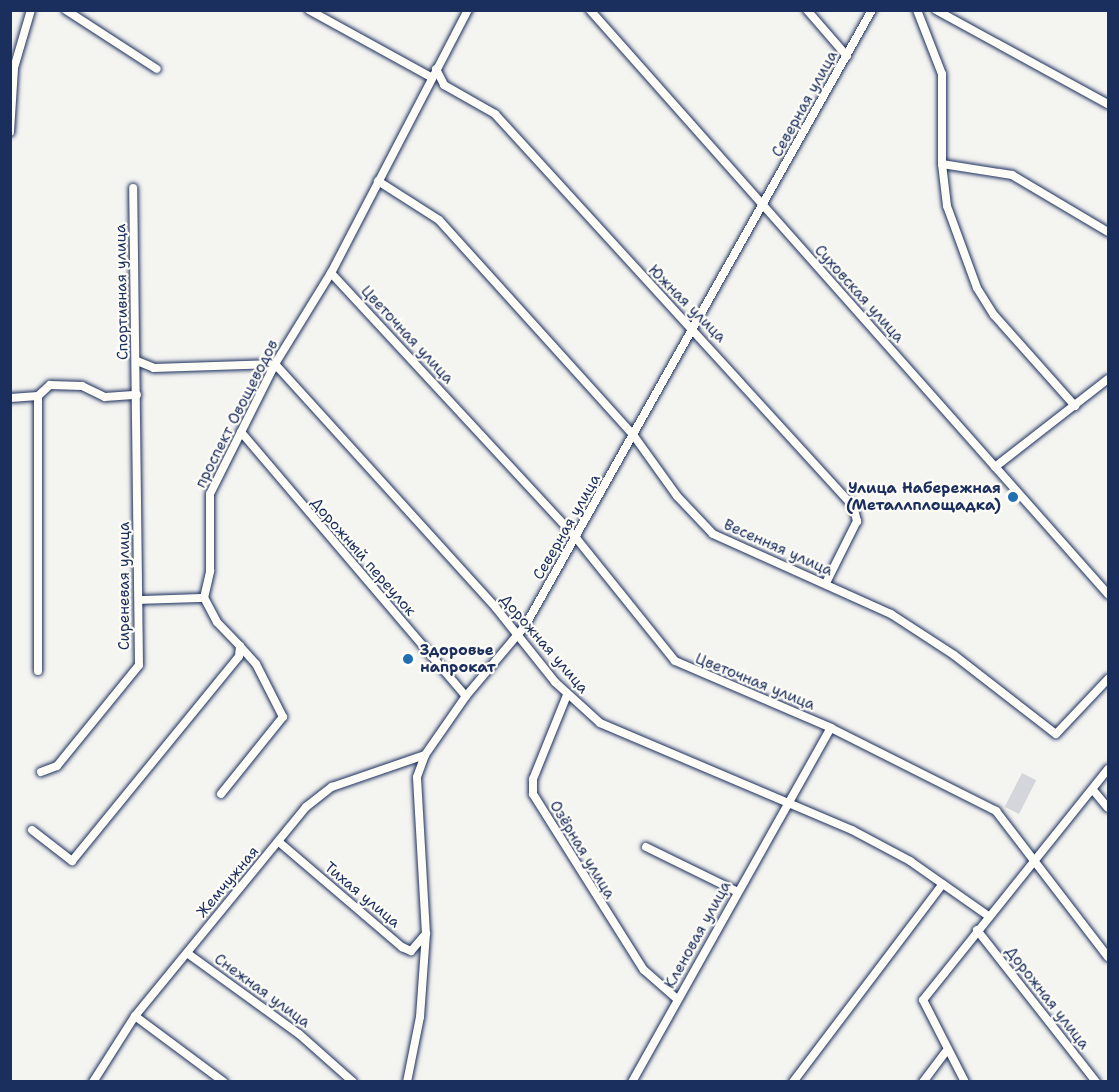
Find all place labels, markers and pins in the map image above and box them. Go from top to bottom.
place label: Улица Набережная (Металлплощадка) [846,479,1001,514]
marker: Улица Набережная (Металлплощадка) [1006,490,1020,504]
place label: Здоровье напрокат [420,641,496,676]
marker: Здоровье напрокат [401,652,415,666]

